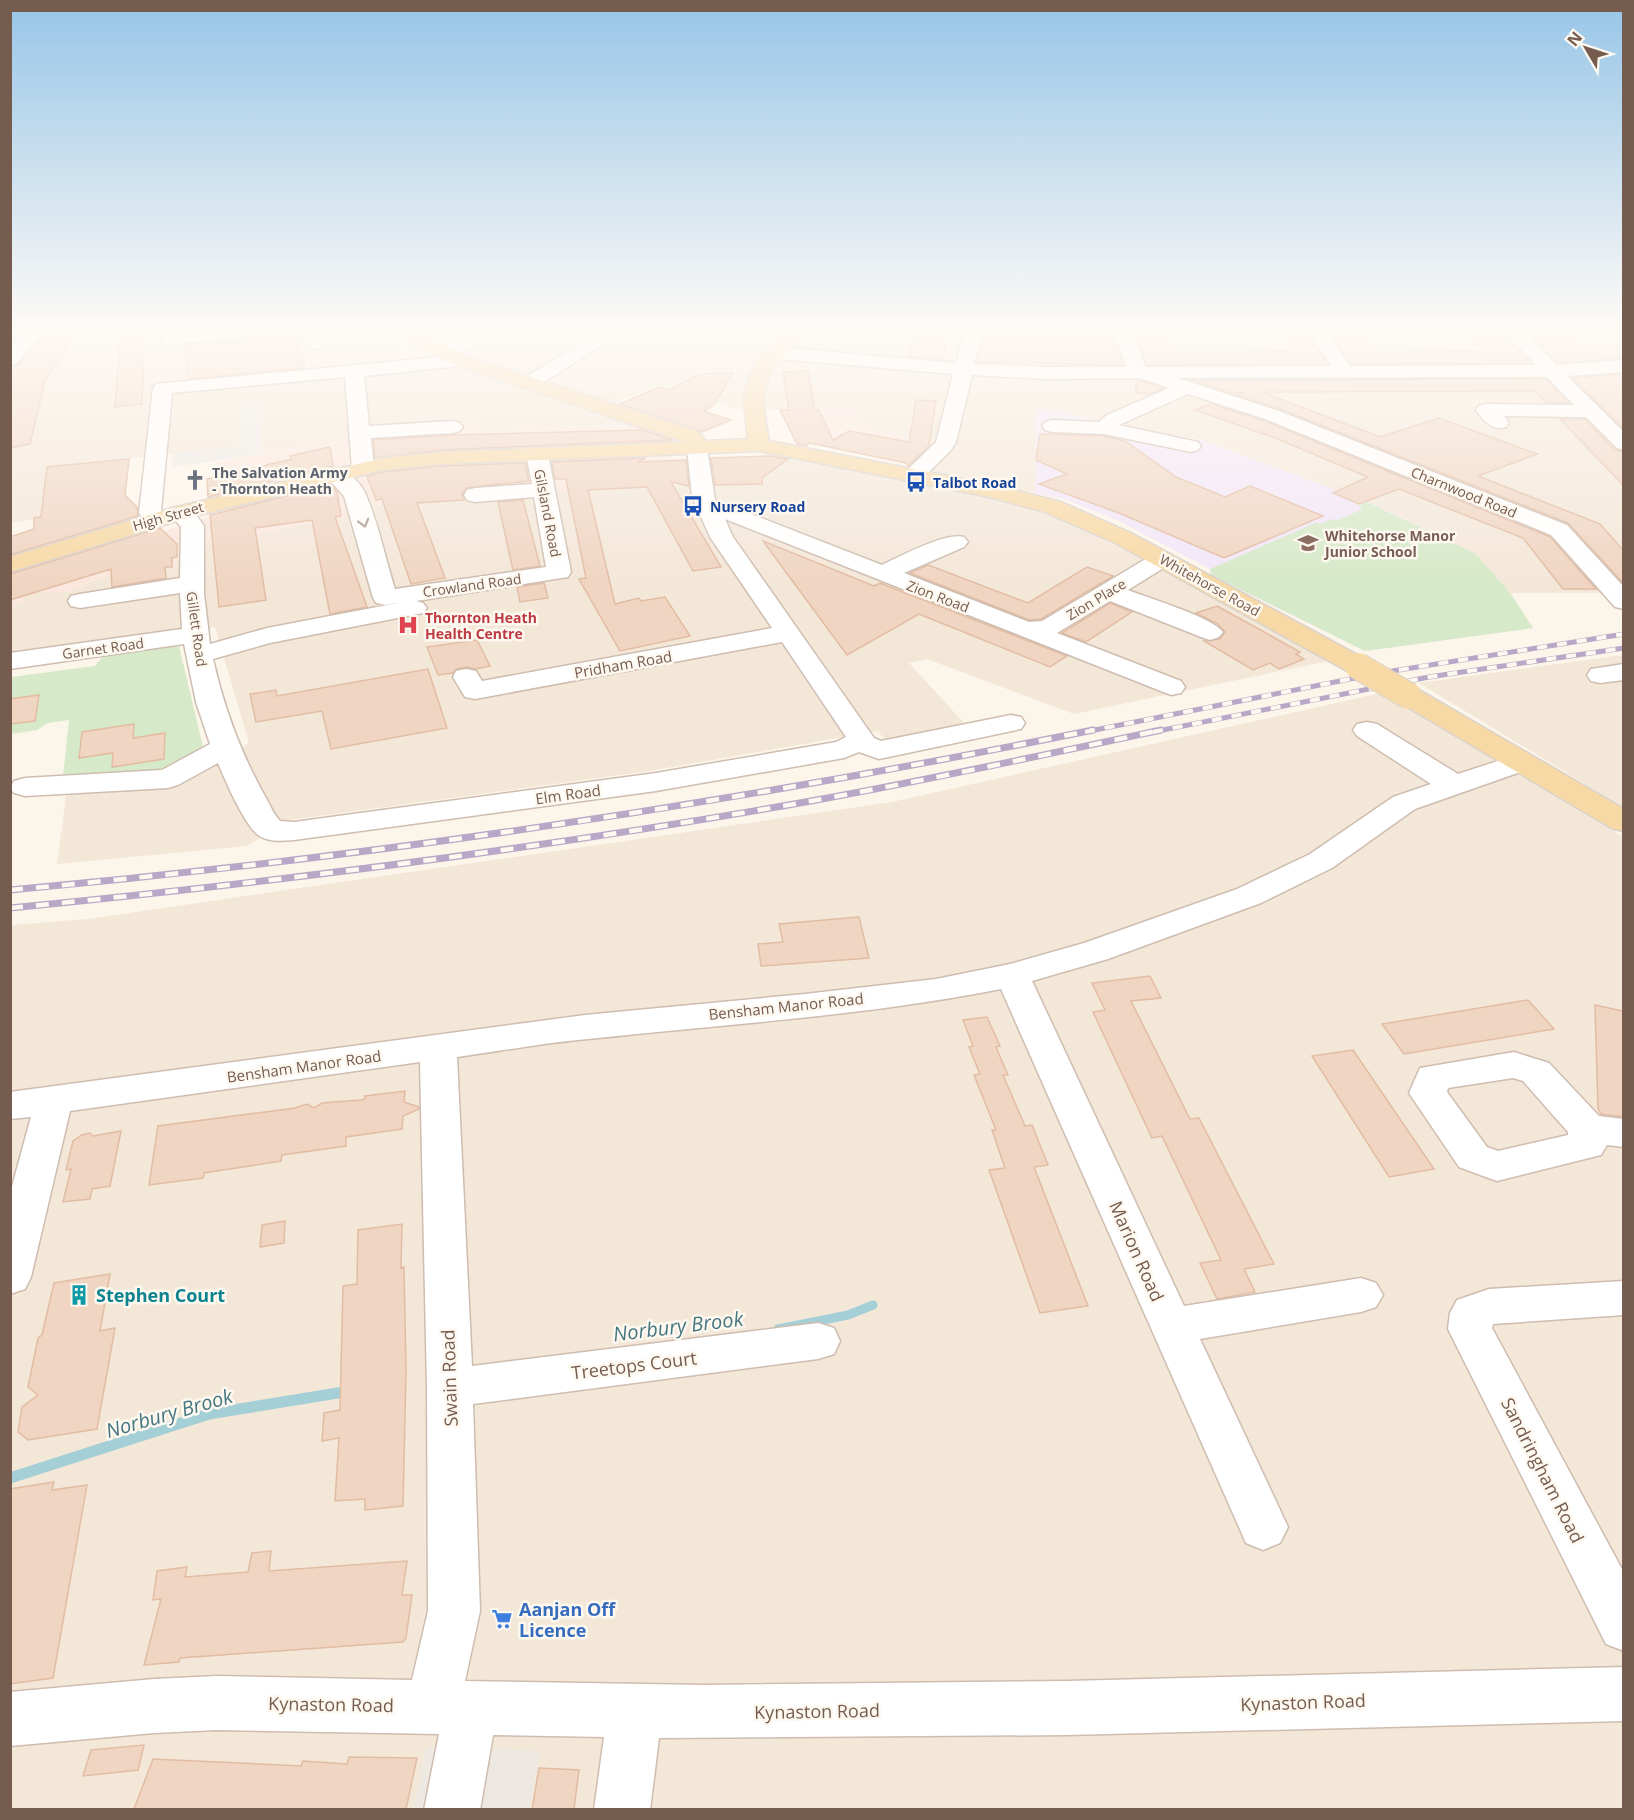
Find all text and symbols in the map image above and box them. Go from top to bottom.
north arrow [1556,18,1616,78]
text: N [1562,27,1587,51]
street label: Charnwood Road [1408,462,1520,522]
place label: The Salvation Army - Thornton Heath [212,463,348,498]
street label: Gilsland Road [530,467,566,559]
church icon: The Salvation Army - Thornton Heath [183,468,207,492]
bus stop icon: Talbot Road [904,470,928,494]
place label: Talbot Road [933,473,1016,492]
bus stop icon: Nursery Road [681,494,705,518]
street label: High Street [130,497,206,535]
place label: Nursery Road [710,497,805,516]
one-way arrow [357,517,369,528]
place label: Whitehorse Manor Junior School [1323,526,1456,561]
school or university icon: Whitehorse Manor Junior School [1296,531,1320,555]
street label: Whitehorse Road [1156,549,1264,621]
street label: Crowland Road [421,569,523,601]
street label: Zion Place [1063,574,1130,624]
street label: Zion Road [904,575,972,617]
street label: Gillett Road [182,590,212,668]
place label: Thornton Heath Health Centre [425,608,537,643]
hospital icon: Thornton Heath Health Centre [396,613,420,637]
street label: Garnet Road [61,633,145,663]
street label: Pridham Road [572,646,674,682]
street label: Elm Road [534,780,602,808]
street label: Bensham Manor Road [708,988,864,1024]
street label: Bensham Manor Road [226,1045,382,1087]
street label: Marion Road [1104,1197,1170,1305]
building icon: Stephen Court [67,1283,91,1307]
place label: Stephen Court [96,1283,225,1307]
water label: Norbury Brook [611,1304,746,1347]
street label: Swain Road [435,1329,463,1427]
street label: Treetops Court [570,1345,698,1385]
water label: Norbury Brook [102,1382,237,1444]
street label: Sandringham Road [1496,1393,1590,1547]
place label: Aanjan Off Licence [519,1597,616,1642]
supermarket icon: Aanjan Off Licence [490,1607,514,1631]
street label: Kynaston Road [1240,1688,1366,1716]
street label: Kynaston Road [268,1691,394,1717]
street label: Kynaston Road [754,1698,880,1724]

